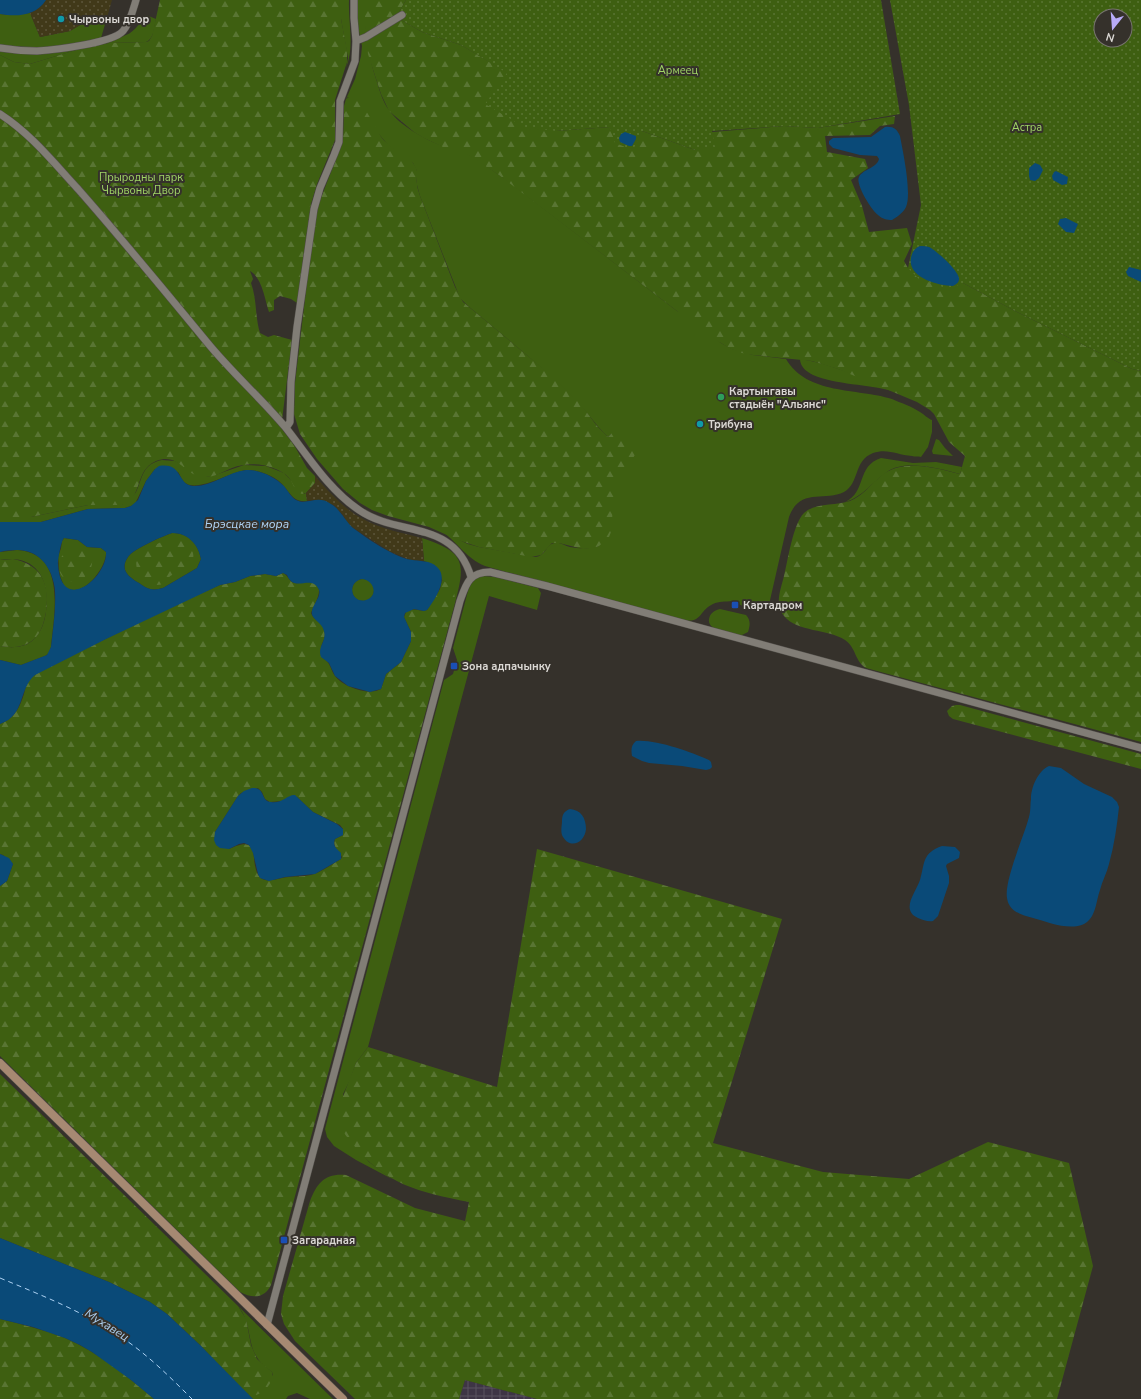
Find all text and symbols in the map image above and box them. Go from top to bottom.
north arrow [1093,8,1133,48]
place label: Чырвоны двор [69,12,149,27]
marker: Чырвоны двор [56,14,66,24]
text: N [1104,29,1116,45]
park label: Армеец [658,63,699,78]
park label: Астра [1012,120,1042,135]
park label: Прыродны парк Чырвоны Двор [99,170,183,198]
place label: Картынгавы стадыён "Альянс" [729,384,826,412]
marker: Картынгавы стадыён "Альянс" [716,392,726,402]
place label: Трибуна [708,417,753,432]
marker: Трибуна [695,419,705,429]
water label: Брэсцкае мора [205,516,289,532]
place label: Картадром [743,598,802,613]
marker: Картадром [730,600,740,610]
place label: Зона адпачынку [462,659,551,674]
marker: Зона адпачынку [449,661,459,671]
place label: Загарадная [292,1233,355,1248]
marker: Загарадная [279,1235,289,1245]
water label: Мухавец [82,1305,132,1345]

